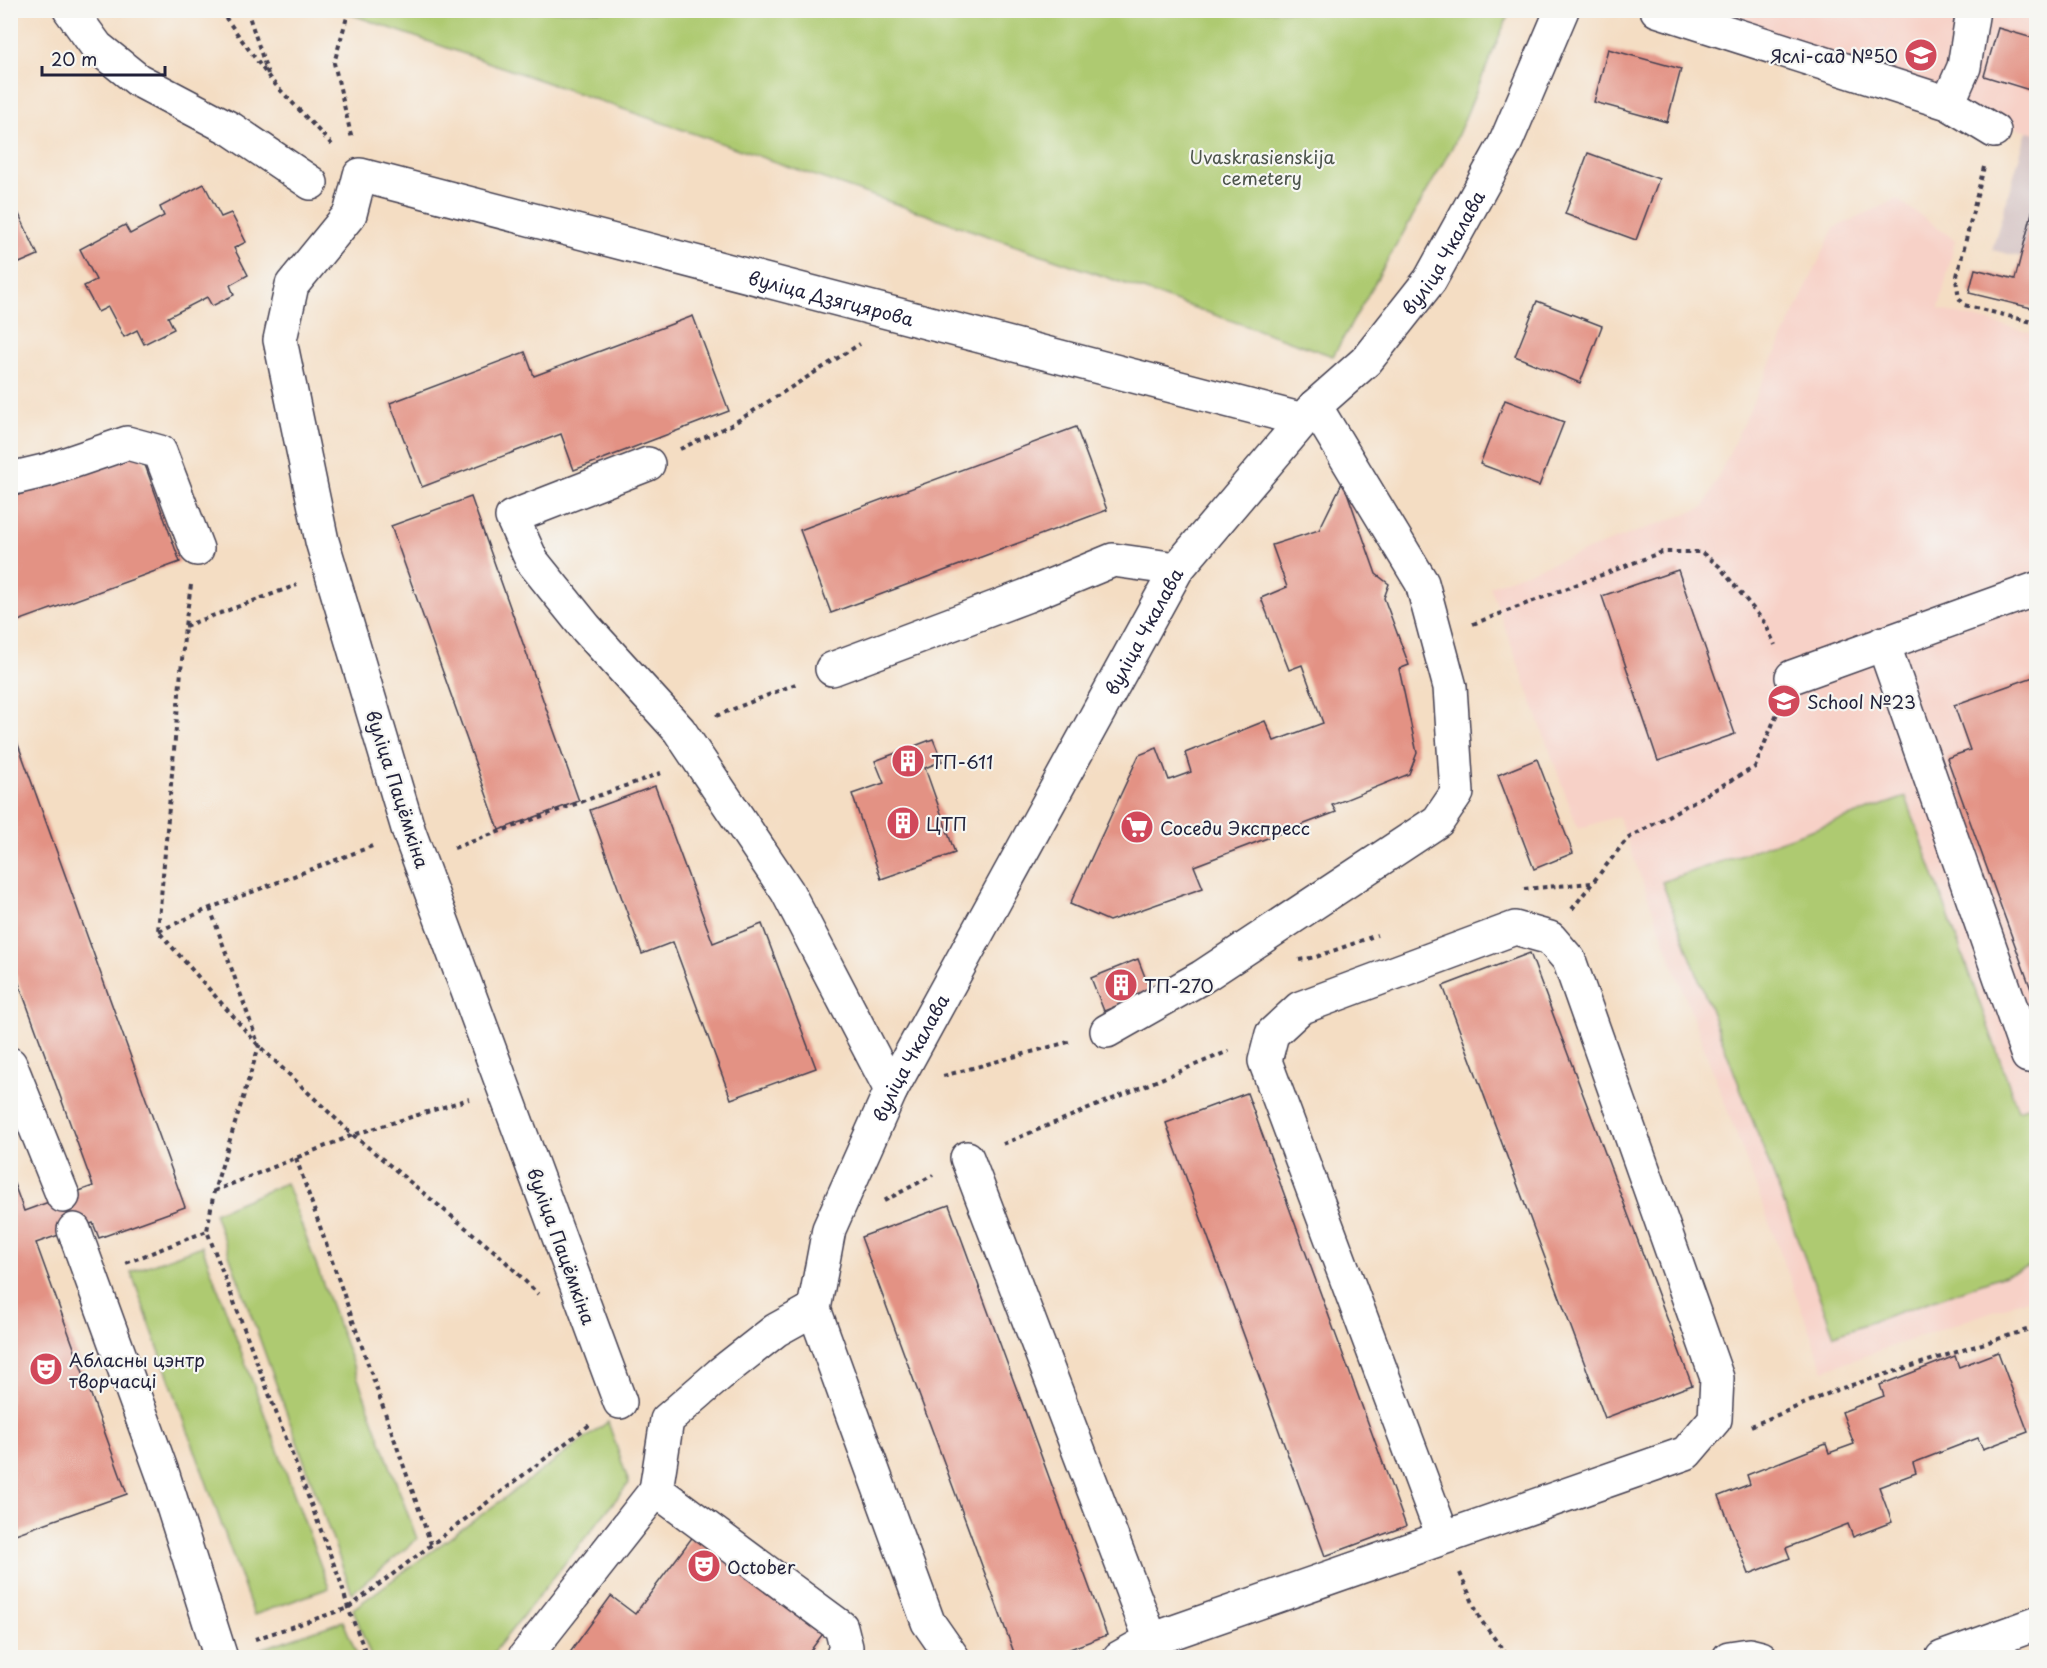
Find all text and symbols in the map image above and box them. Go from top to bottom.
school or university icon: Яслі-сад №50 [1903,37,1939,73]
scale bar [42,39,165,77]
place label: Яслі-сад №50 [1770,42,1898,69]
text: 20 m [51,45,97,72]
park label: Uvaskrasienskija cemetery [1189,143,1335,191]
street label: вуліца Чкалава [1394,185,1491,320]
street label: вуліца Дзягцярова [746,263,918,332]
street label: вуліца Чкалава [1097,562,1189,699]
school or university icon: School №23 [1766,683,1802,719]
place label: School №23 [1807,688,1916,715]
street label: вуліца Пацёмкіна [360,706,437,872]
building icon: ТП-611 [890,743,926,779]
place label: ТП-611 [931,748,993,775]
building icon: ЦТП [885,805,921,841]
supermarket icon: Соседи Экспресс [1119,809,1155,845]
place label: ЦТП [926,810,967,837]
place label: Соседи Экспресс [1160,814,1310,841]
building icon: ТП-270 [1103,967,1139,1003]
place label: ТП-270 [1144,972,1214,999]
street label: вуліца Чкалава [865,988,955,1126]
street label: вуліца Пацёмкіна [521,1164,603,1329]
place label: Абласны цэнтр творчасці [69,1346,205,1394]
theatre icon: Абласны цэнтр творчасці [28,1351,64,1387]
theatre icon: October [686,1548,722,1584]
place label: October [727,1553,796,1580]

